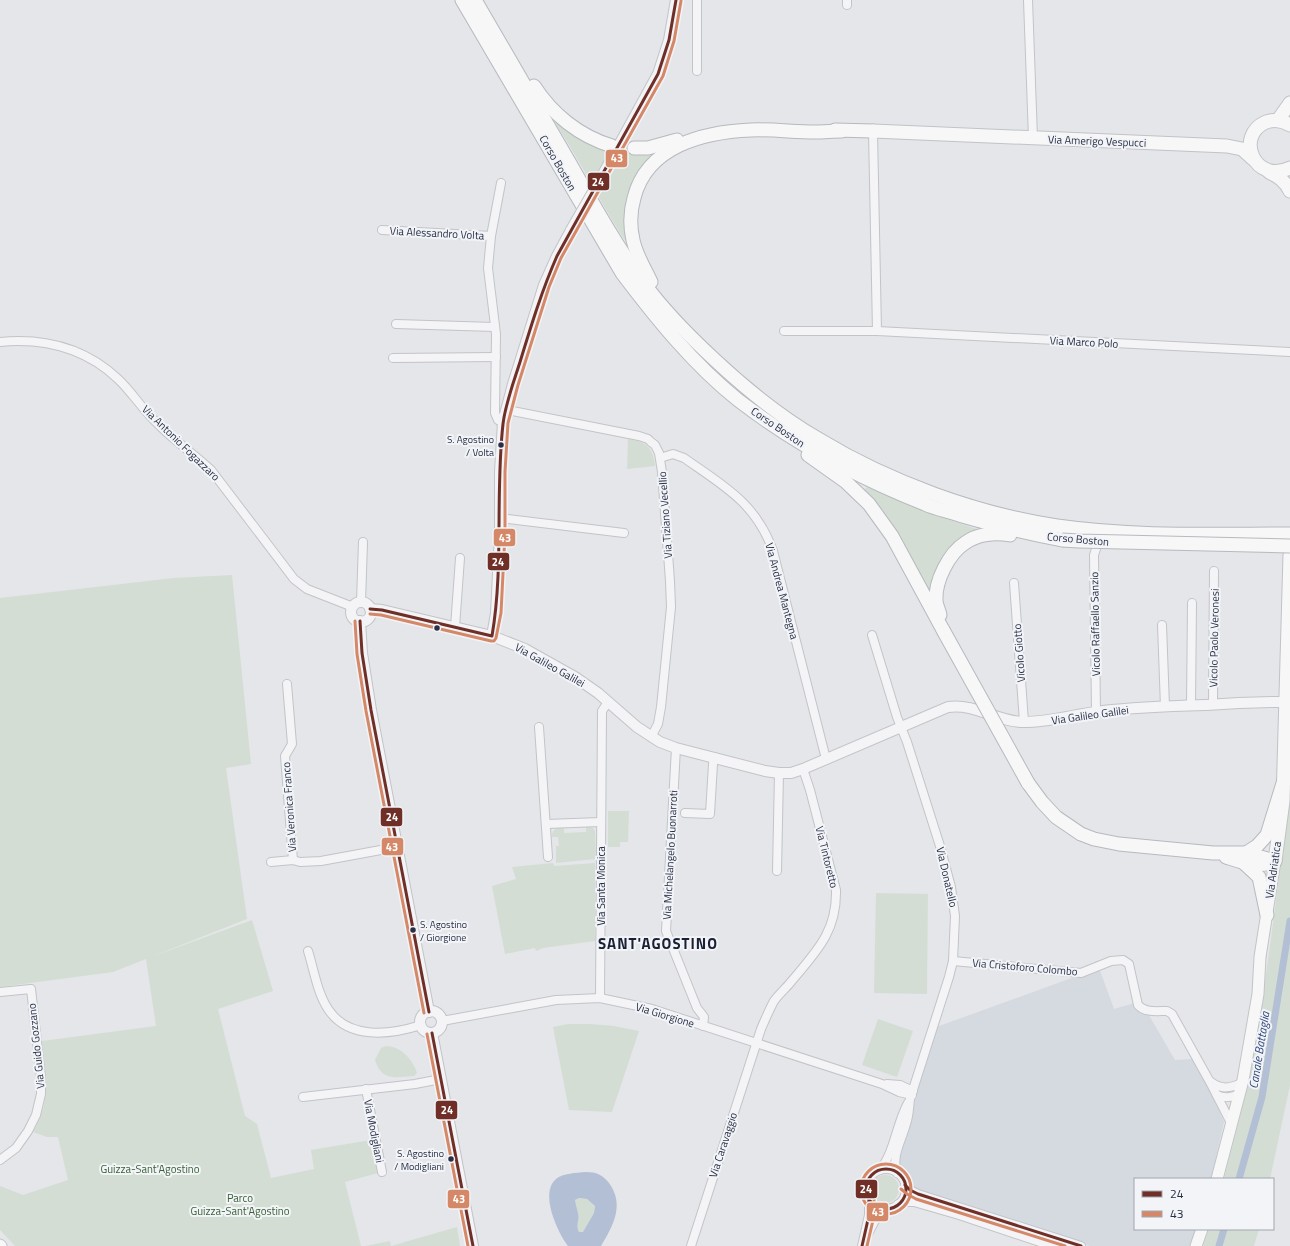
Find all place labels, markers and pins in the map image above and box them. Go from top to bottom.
place label: S. Agostino / Volta [447,432,494,460]
marker: S. Agostino / Volta [496,440,506,450]
unlabelled marker [432,623,442,633]
place label: S. Agostino / Giorgione [420,917,467,945]
marker: S. Agostino / Giorgione [408,925,418,935]
place label: S. Agostino / Modigliani [394,1146,444,1174]
marker: S. Agostino / Modigliani [446,1154,456,1164]

